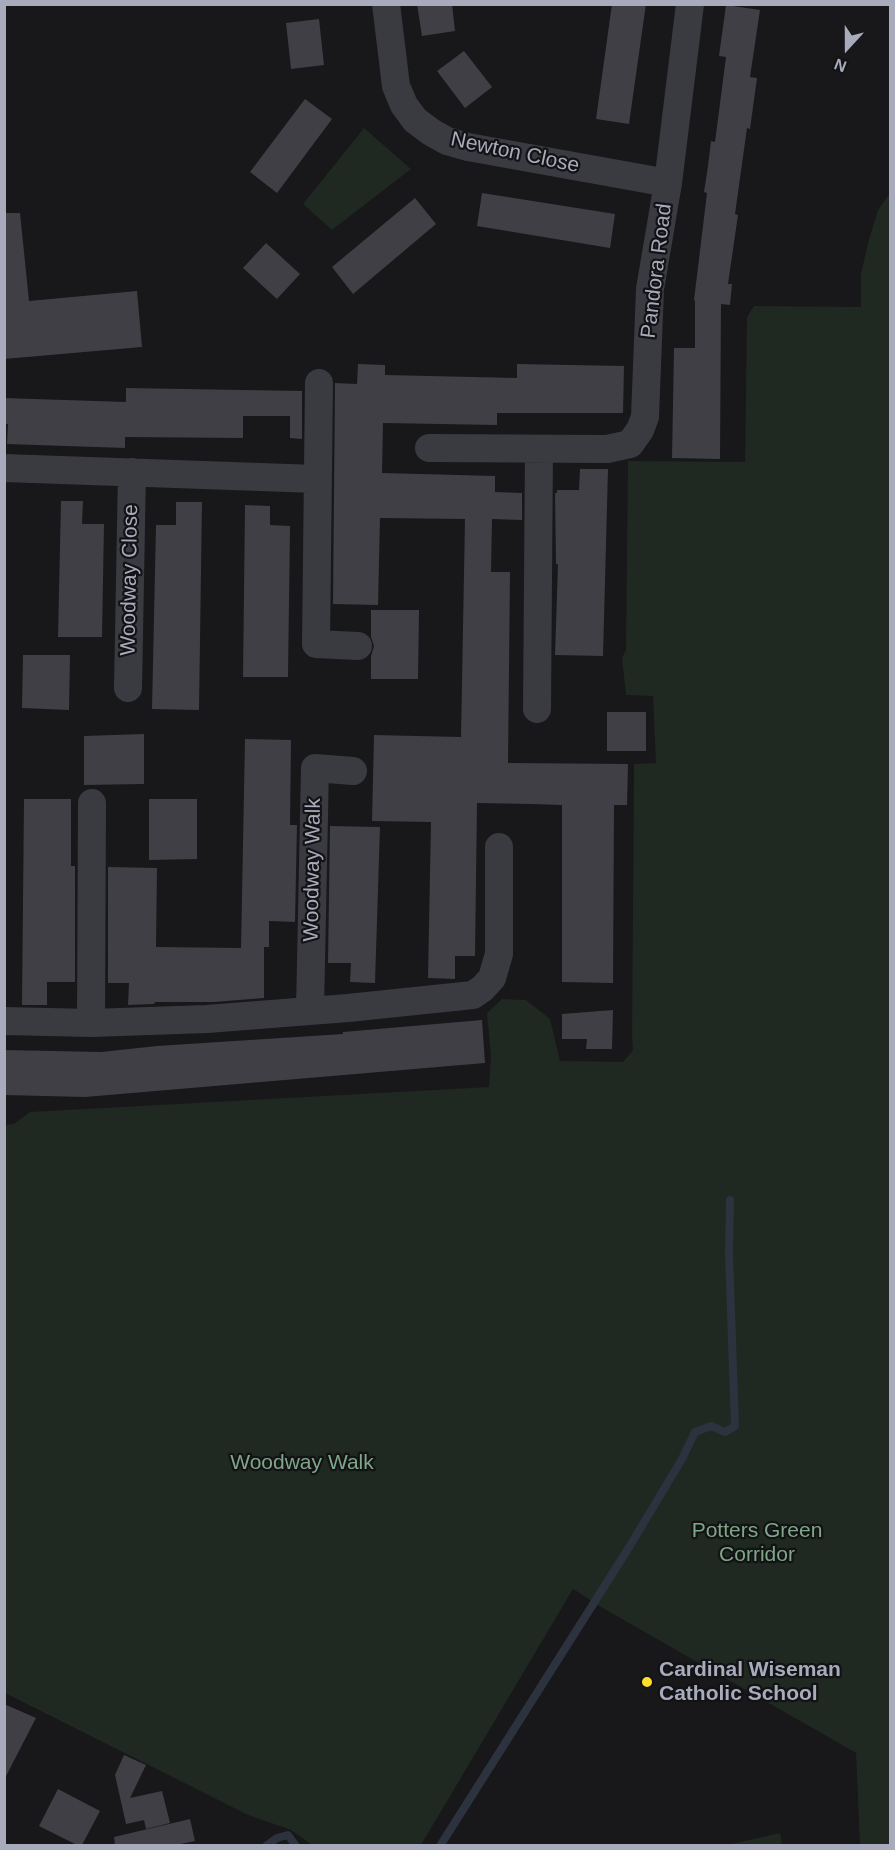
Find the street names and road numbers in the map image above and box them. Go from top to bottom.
street label: Newton Close [448,127,582,179]
street label: Pandora Road [636,202,678,340]
street label: Woodway Close [116,504,144,656]
street label: Woodway Walk [299,798,327,942]

